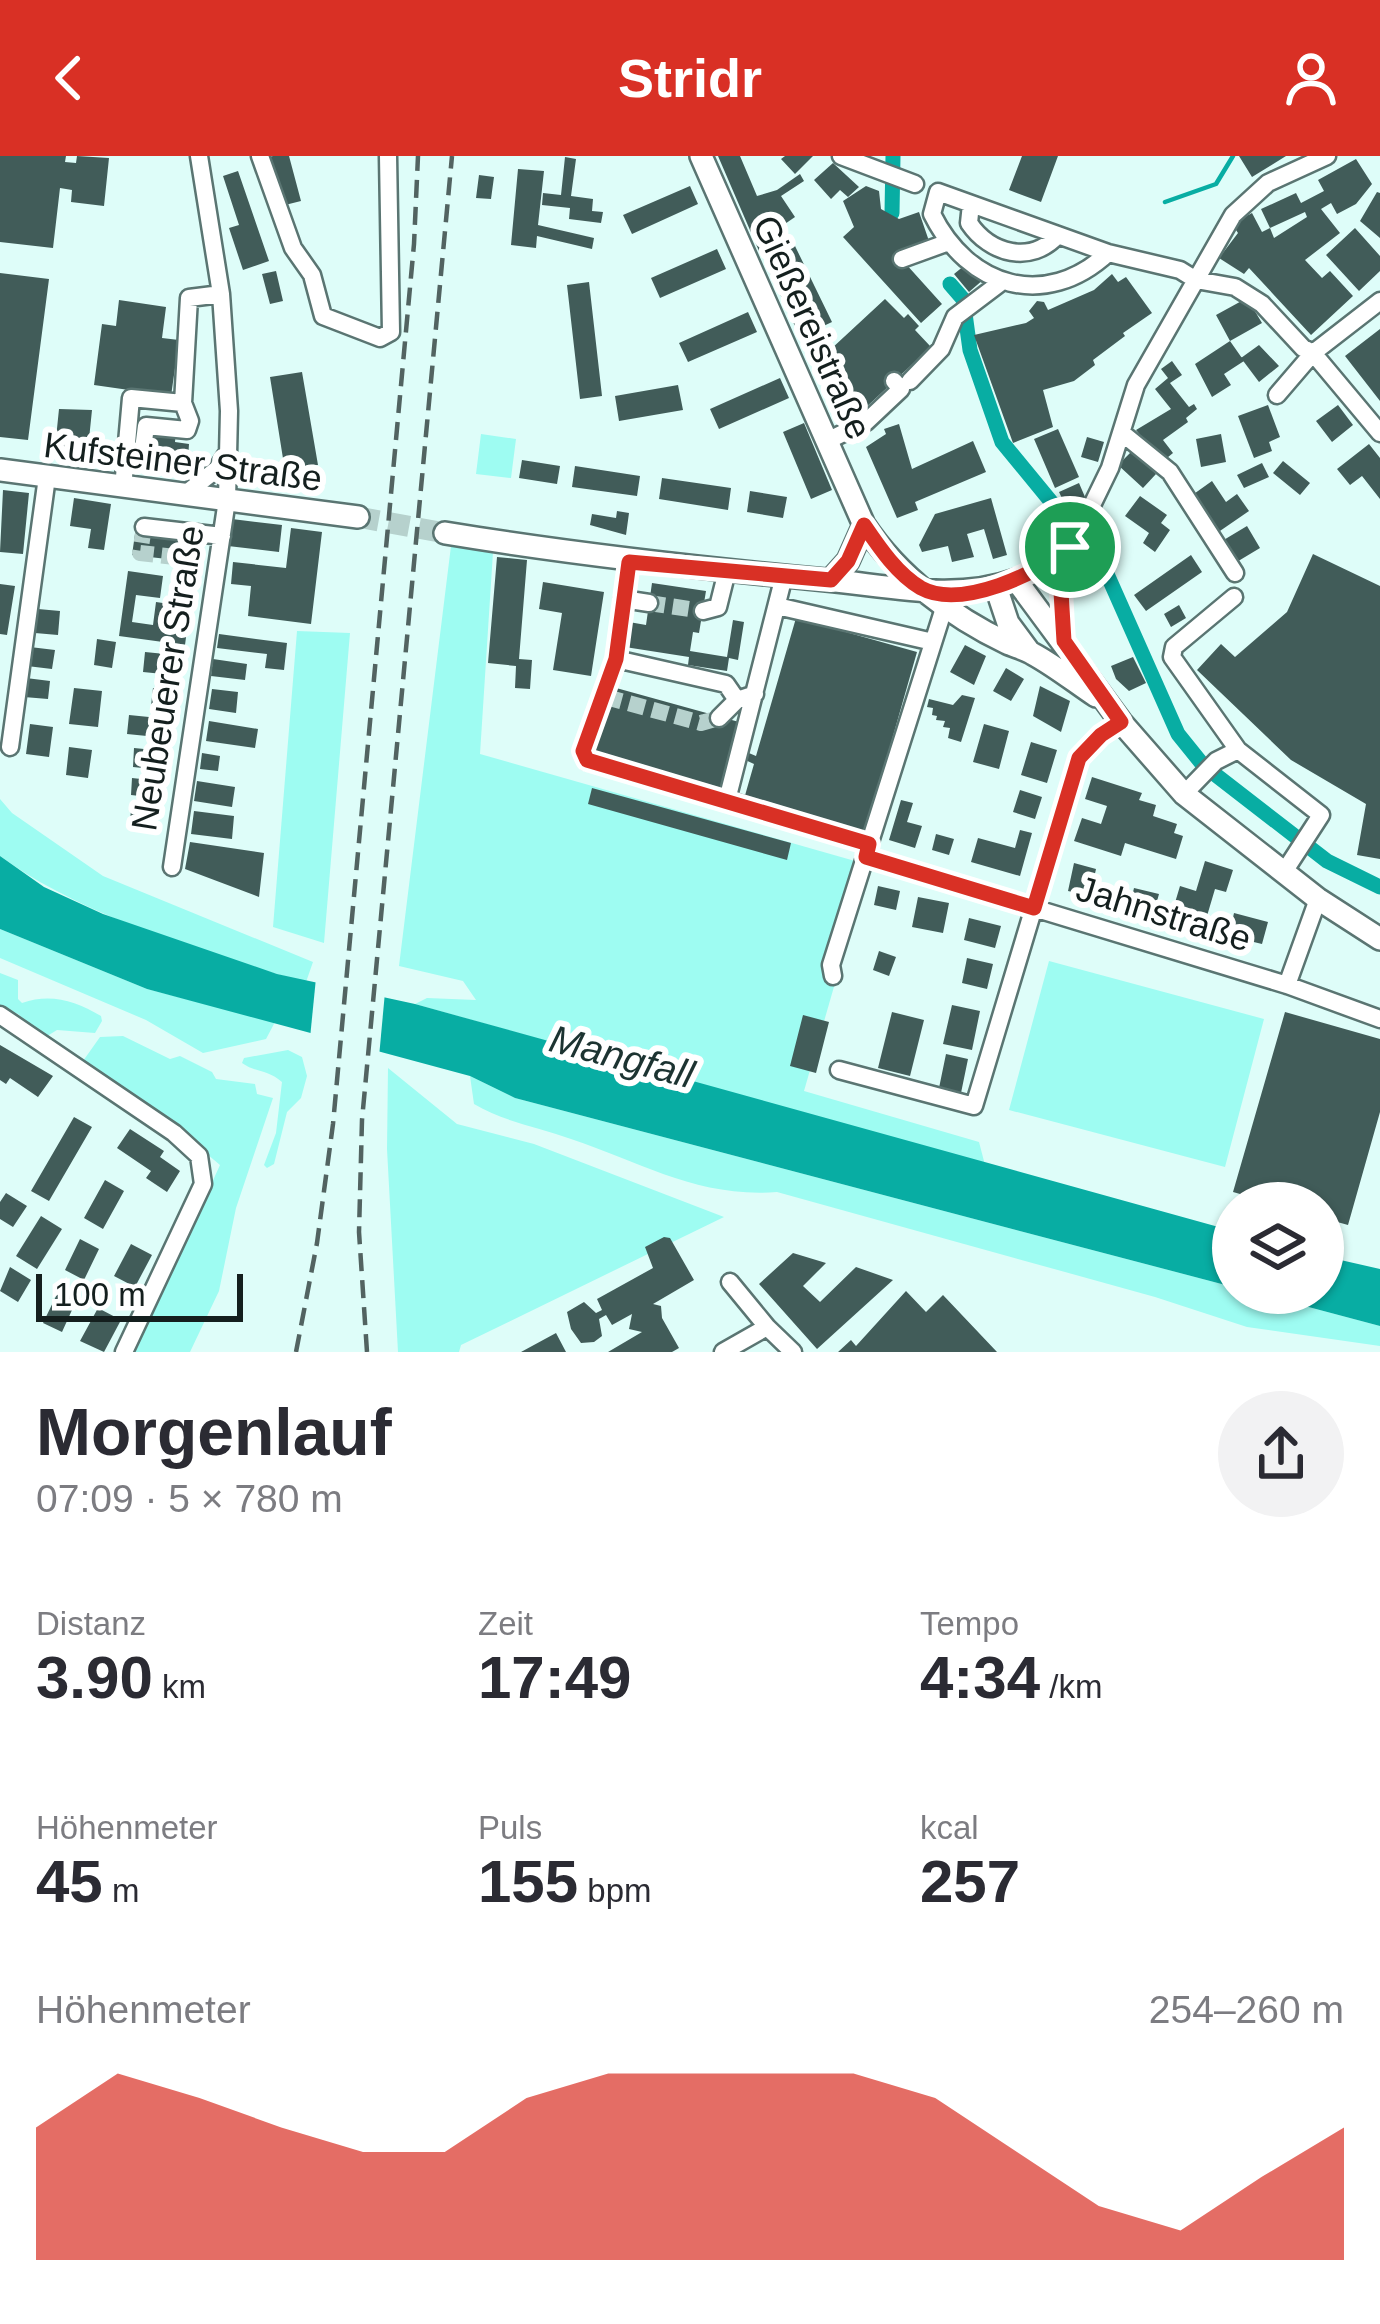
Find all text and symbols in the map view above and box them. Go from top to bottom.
icon: back [36,45,102,111]
icon: person [1278,45,1344,111]
text: Stridr [618,48,762,108]
street label: Gießereistraße [745,209,880,445]
street label: Kufsteiner Straße [41,424,324,499]
pin [1019,496,1121,598]
icon: arrive [1037,514,1103,580]
street label: Neubeuerer Straße [123,523,212,833]
street label: Jahnstraße [1072,868,1256,959]
water label: Mangfall [545,1017,700,1097]
map controls [1212,1182,1344,1314]
button: layers [1212,1182,1344,1314]
scale bar [36,1268,243,1321]
text: 100 m [54,1276,146,1313]
button: share [1218,1391,1344,1517]
text: Morgenlauf [36,1395,392,1469]
text: 07:09 · 5 × 780 m [36,1477,343,1520]
text: Distanz [36,1605,146,1642]
text: Zeit [478,1605,533,1642]
text: Tempo [920,1605,1019,1642]
text: 3.90 [36,1644,153,1711]
text: 17:49 [478,1644,631,1711]
text: 4:34 [920,1644,1040,1711]
text: km [153,1668,206,1705]
text: /km [1040,1668,1102,1705]
text: Höhenmeter [36,1809,218,1846]
text: Puls [478,1809,542,1846]
text: kcal [920,1809,979,1846]
text: 45 [36,1848,103,1915]
text: 155 [478,1848,578,1915]
text: 257 [920,1848,1020,1915]
text: m [103,1872,139,1909]
text: bpm [578,1872,651,1909]
text: Höhenmeter [36,1988,251,2031]
text: 254–260 m [1149,1988,1344,2031]

